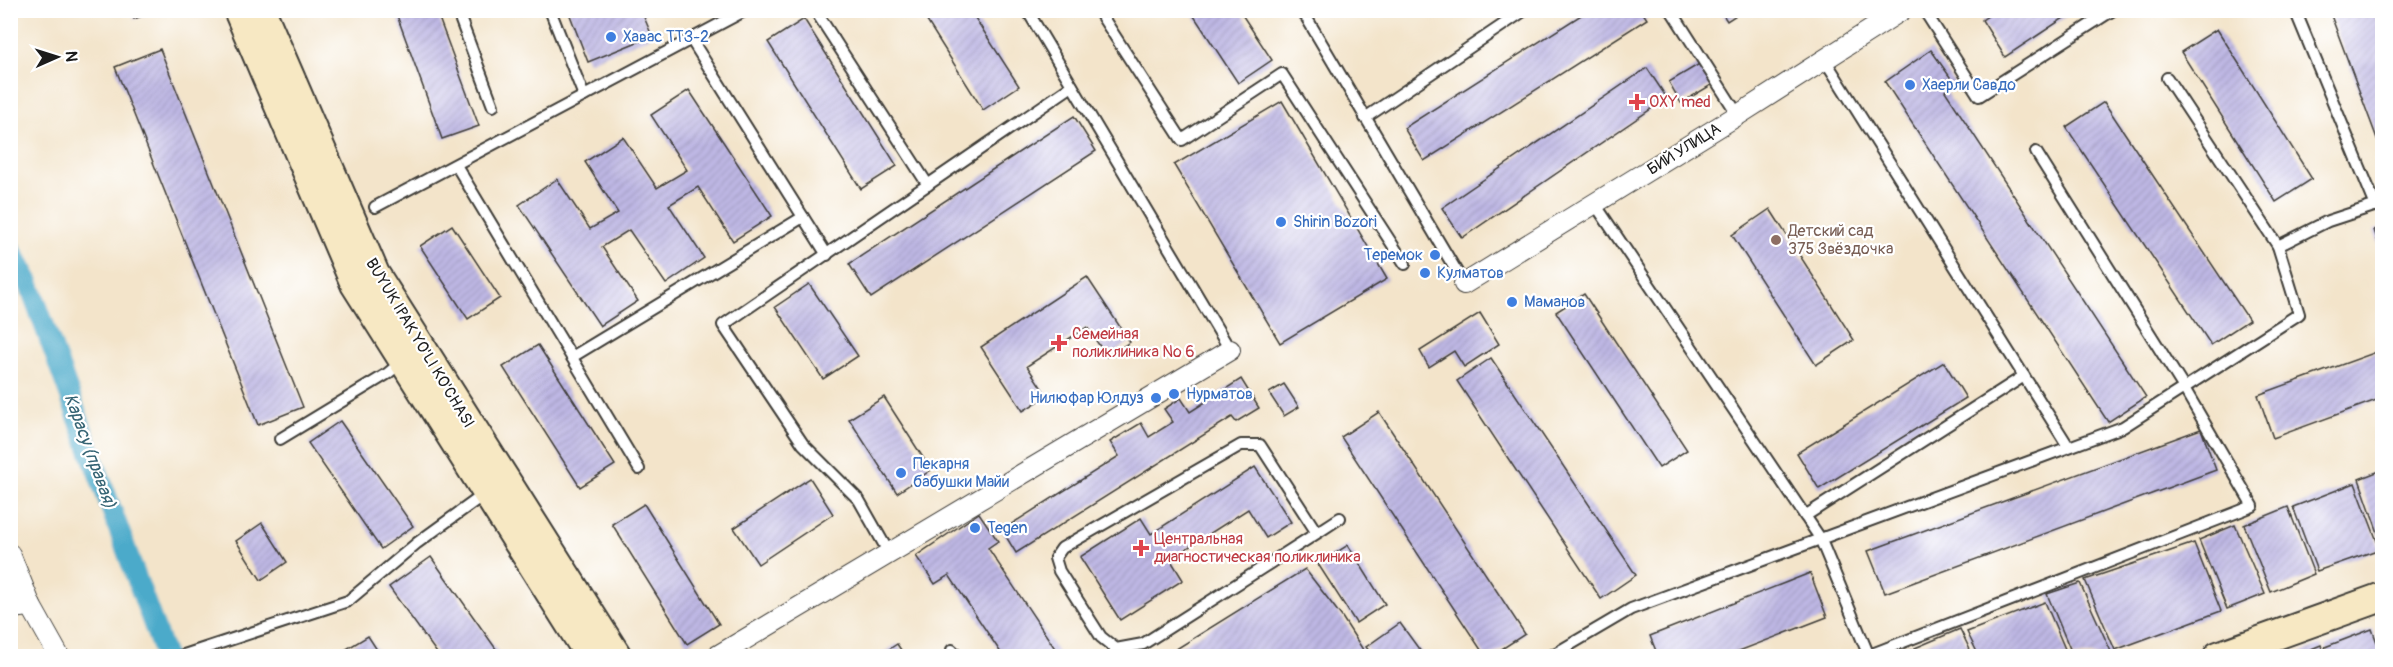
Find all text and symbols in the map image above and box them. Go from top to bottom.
north arrow [27,27,87,87]
place label: Хавас ТТЗ-2 [623,27,709,47]
marker: Хавас ТТЗ-2 [604,30,618,44]
text: N [61,50,81,62]
place label: Хаерли Савдо [1922,75,2016,95]
marker: Хаерли Савдо [1903,78,1917,92]
place label: OXY med [1649,92,1711,112]
marker: OXY med [1630,95,1644,109]
street label: БИЙ УЛИЦА [1644,119,1724,179]
place label: Shirin Bozori [1293,212,1377,232]
marker: Shirin Bozori [1274,215,1288,229]
place label: Детский сад 375 Звёздочка [1787,221,1893,259]
marker: Детский сад 375 Звёздочка [1769,233,1783,247]
place label: Теремок [1363,245,1423,265]
marker: Теремок [1428,248,1442,262]
street label: BUYUK IPAK YO'LI KO'CHASI [361,254,479,432]
place label: Кулматов [1437,263,1504,283]
marker: Кулматов [1418,266,1432,280]
place label: Маманов [1524,292,1585,312]
marker: Маманов [1505,295,1519,309]
place label: Семейная поликлиника № 6 [1072,324,1195,362]
marker: Семейная поликлиника № 6 [1050,334,1068,352]
place label: Нурматов [1186,384,1253,404]
marker: Нурматов [1167,387,1181,401]
place label: Нилюфар Юлдуз [1030,388,1144,408]
water label: Карасу (правая) [59,391,121,511]
marker: Нилюфар Юлдуз [1149,391,1163,405]
place label: Пекарня бабушки Майи [913,454,1009,492]
marker: Пекарня бабушки Майи [894,466,908,480]
place label: Tegen [987,518,1027,538]
marker: Tegen [968,521,982,535]
place label: Центральная диагностическая поликлиника [1154,529,1361,567]
marker: Центральная диагностическая поликлиника [1132,539,1150,557]

